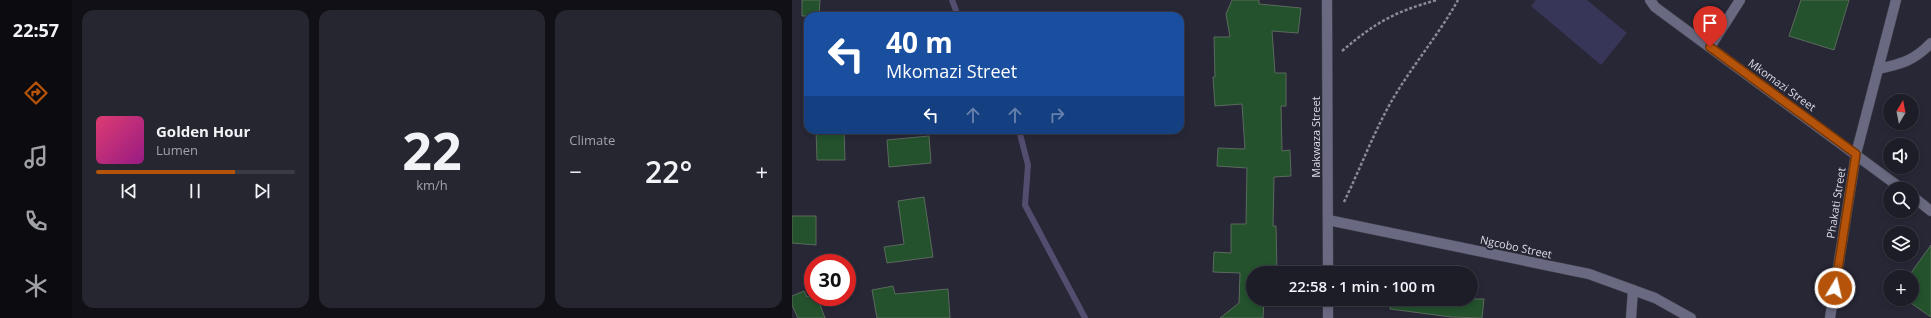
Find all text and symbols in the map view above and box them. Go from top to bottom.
pin [1693,6,1727,47]
icon: arrive [1699,12,1721,34]
text: 22:57 [13,18,59,42]
text: 40 m [886,23,953,61]
icon: left [820,28,872,80]
street label: Mkomazi Street [1745,55,1819,114]
text: Mkomazi Street [886,59,1017,83]
icon: directions [22,79,50,107]
north arrow [1883,94,1919,130]
map controls [1883,94,1919,306]
street label: Makwaza Street [1308,96,1323,178]
icon: left [920,104,942,126]
icon: ahead [962,104,984,126]
icon: ahead [1004,104,1026,126]
icon: right [1046,104,1068,126]
text: 22 [402,114,462,185]
text: Golden Hour [156,121,250,141]
text: Climate [569,131,615,149]
button: sound [1883,138,1919,174]
text: Lumen [156,141,198,159]
icon: music [22,143,50,171]
text: 22° [645,151,692,192]
text: − [569,156,582,186]
text: + [755,156,768,186]
street label: Phakati Street [1822,166,1849,239]
text: km/h [416,176,448,194]
icon: previous [118,180,140,202]
icon: pause [184,180,206,202]
icon: next [251,180,273,202]
button: search [1883,182,1919,218]
icon: phone [22,207,50,235]
button: layers [1883,226,1919,262]
street label: Ngcobo Street [1479,232,1553,261]
speed limit sign: 30 [804,254,856,306]
position arrow [1814,267,1856,309]
button: + [1883,270,1919,306]
icon: climate [22,272,50,300]
text: 22:58 · 1 min · 100 m [1289,276,1435,296]

